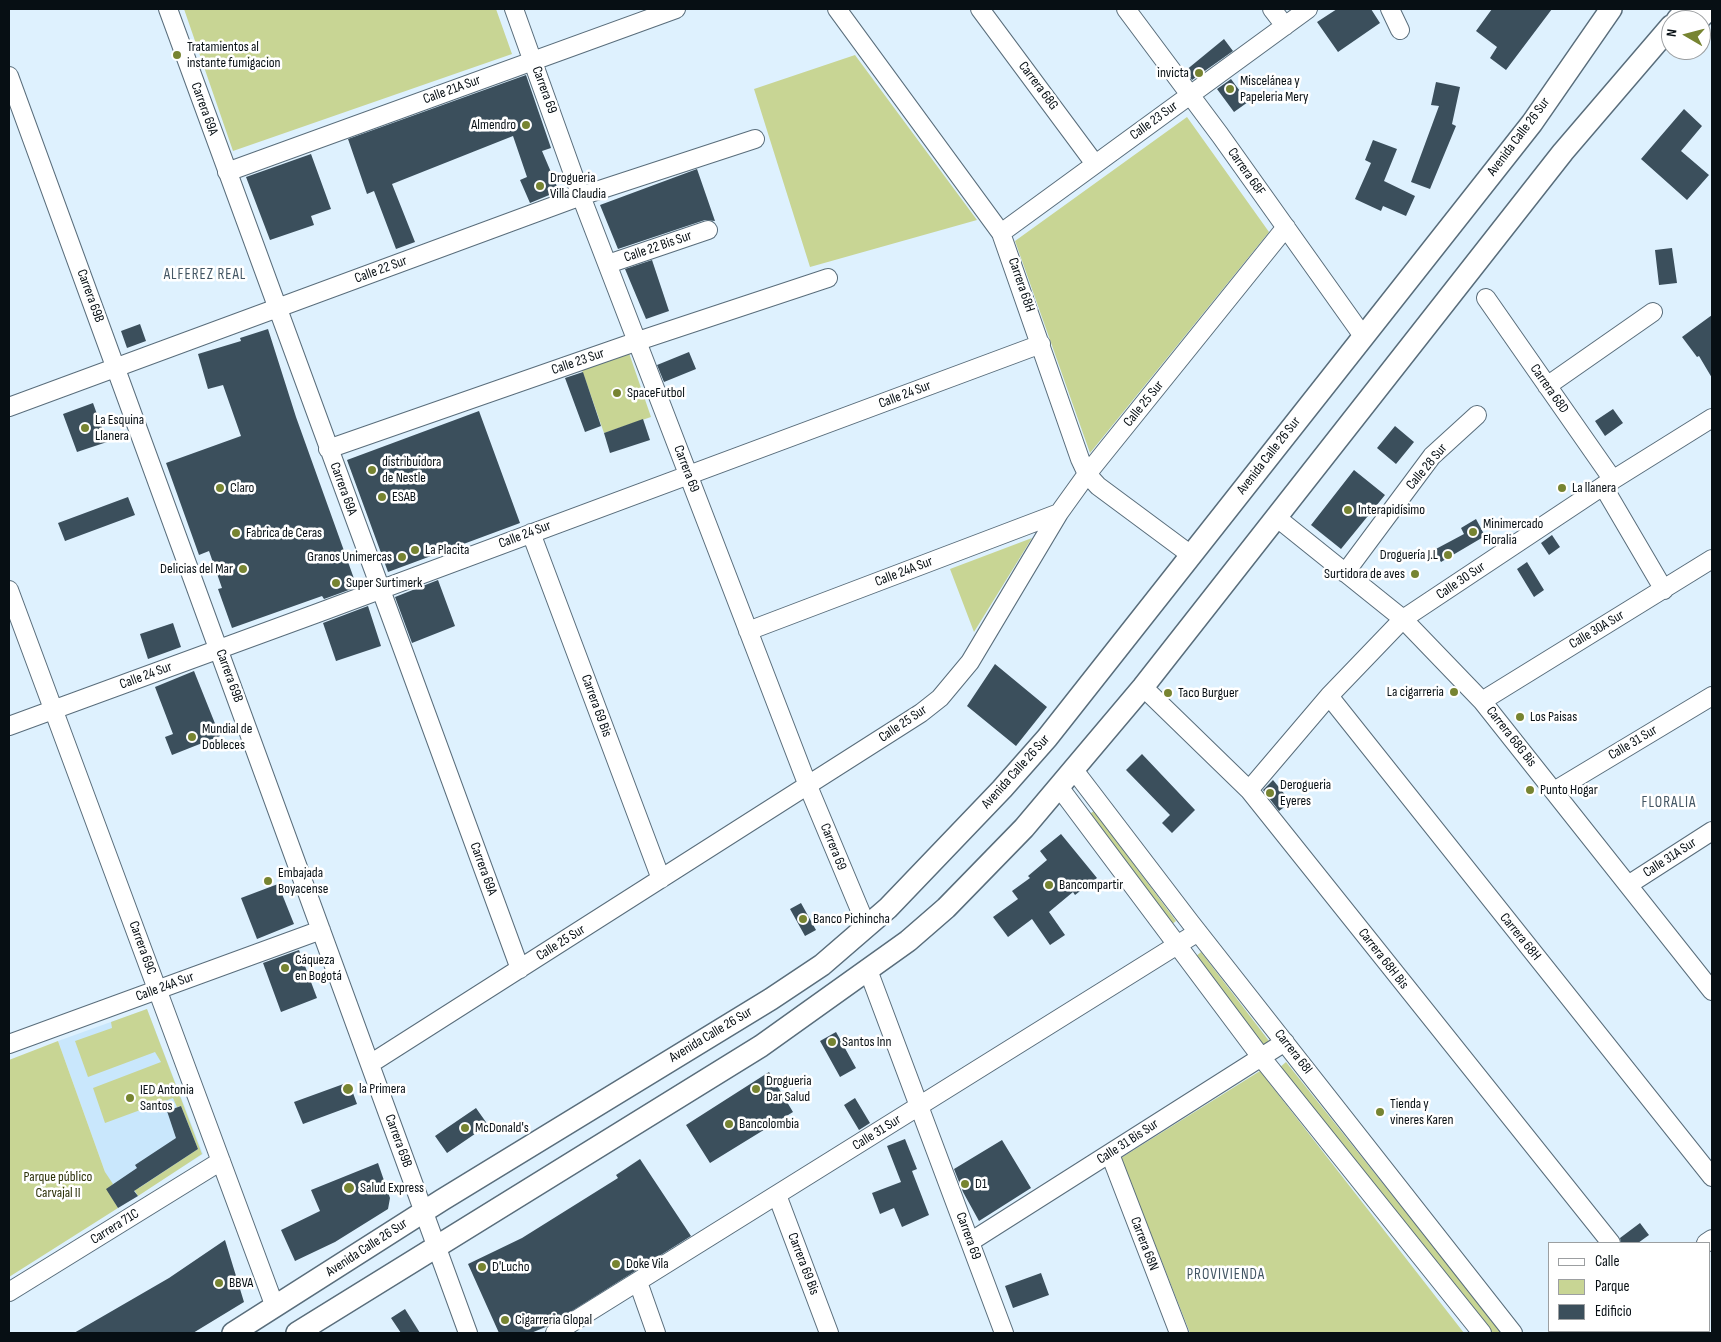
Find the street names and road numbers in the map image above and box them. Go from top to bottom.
street label: Carrera 68G [1014,59,1062,113]
street label: Carrera 69 [528,64,560,116]
street label: Calle 21A Sur [421,72,483,108]
street label: Carrera 69A [187,80,221,138]
street label: Avenida Calle 26 Sur [1484,94,1554,180]
street label: Calle 23 Sur [1127,98,1181,144]
street label: Carrera 68F [1223,145,1269,199]
street label: Calle 22 Bis Sur [622,228,694,266]
street label: Calle 22 Sur [352,253,410,287]
street label: Carrera 68H [1004,256,1038,314]
street label: Carrera 69B [73,267,107,325]
street label: Calle 23 Sur [549,345,607,379]
street label: Carrera 68D [1526,361,1572,417]
street label: Calle 24 Sur [876,377,934,413]
street label: Calle 25 Sur [1120,378,1168,430]
street label: Avenida Calle 26 Sur [1234,414,1304,498]
street label: Calle 28 Sur [1403,441,1451,493]
street label: Carrera 69 [669,443,703,495]
street label: Carrera 69A [326,460,360,518]
street label: Calle 24 Sur [496,517,554,553]
street label: Calle 24A Sur [873,553,935,591]
street label: Calle 30 Sur [1433,559,1489,603]
street label: Calle 30A Sur [1566,607,1628,653]
street label: Carrera 69B [212,647,246,705]
street label: Calle 24 Sur [117,659,175,693]
street label: Carrera 69 Bis [577,673,615,739]
street label: Calle 25 Sur [876,702,930,746]
street label: Carrera 68G Bis [1482,703,1540,771]
street label: Calle 31 Sur [1606,722,1660,764]
street label: Avenida Calle 26 Sur [978,732,1054,812]
street label: Carrera 69 [816,821,850,873]
street label: Calle 31A Sur [1640,835,1700,881]
street label: Carrera 69A [466,840,500,898]
street label: Carrera 68H [1496,910,1544,964]
street label: Carrera 69C [125,919,159,977]
street label: Calle 25 Sur [533,921,589,965]
street label: Carrera 68H Bis [1354,925,1412,993]
street label: Calle 24A Sur [134,969,196,1005]
street label: Avenida Calle 26 Sur [666,1004,756,1066]
street label: Carrera 68I [1270,1026,1316,1078]
street label: Carrera 69B [381,1112,415,1170]
street label: Calle 31 Sur [850,1112,904,1154]
street label: Calle 31 Bis Sur [1094,1116,1162,1168]
street label: Carrera 71C [88,1206,142,1248]
street label: Carrera 69 [952,1210,984,1262]
street label: Avenida Calle 26 Sur [323,1215,411,1281]
street label: Carrera 68N [1126,1215,1162,1273]
street label: Carrera 69 Bis [783,1231,823,1297]

